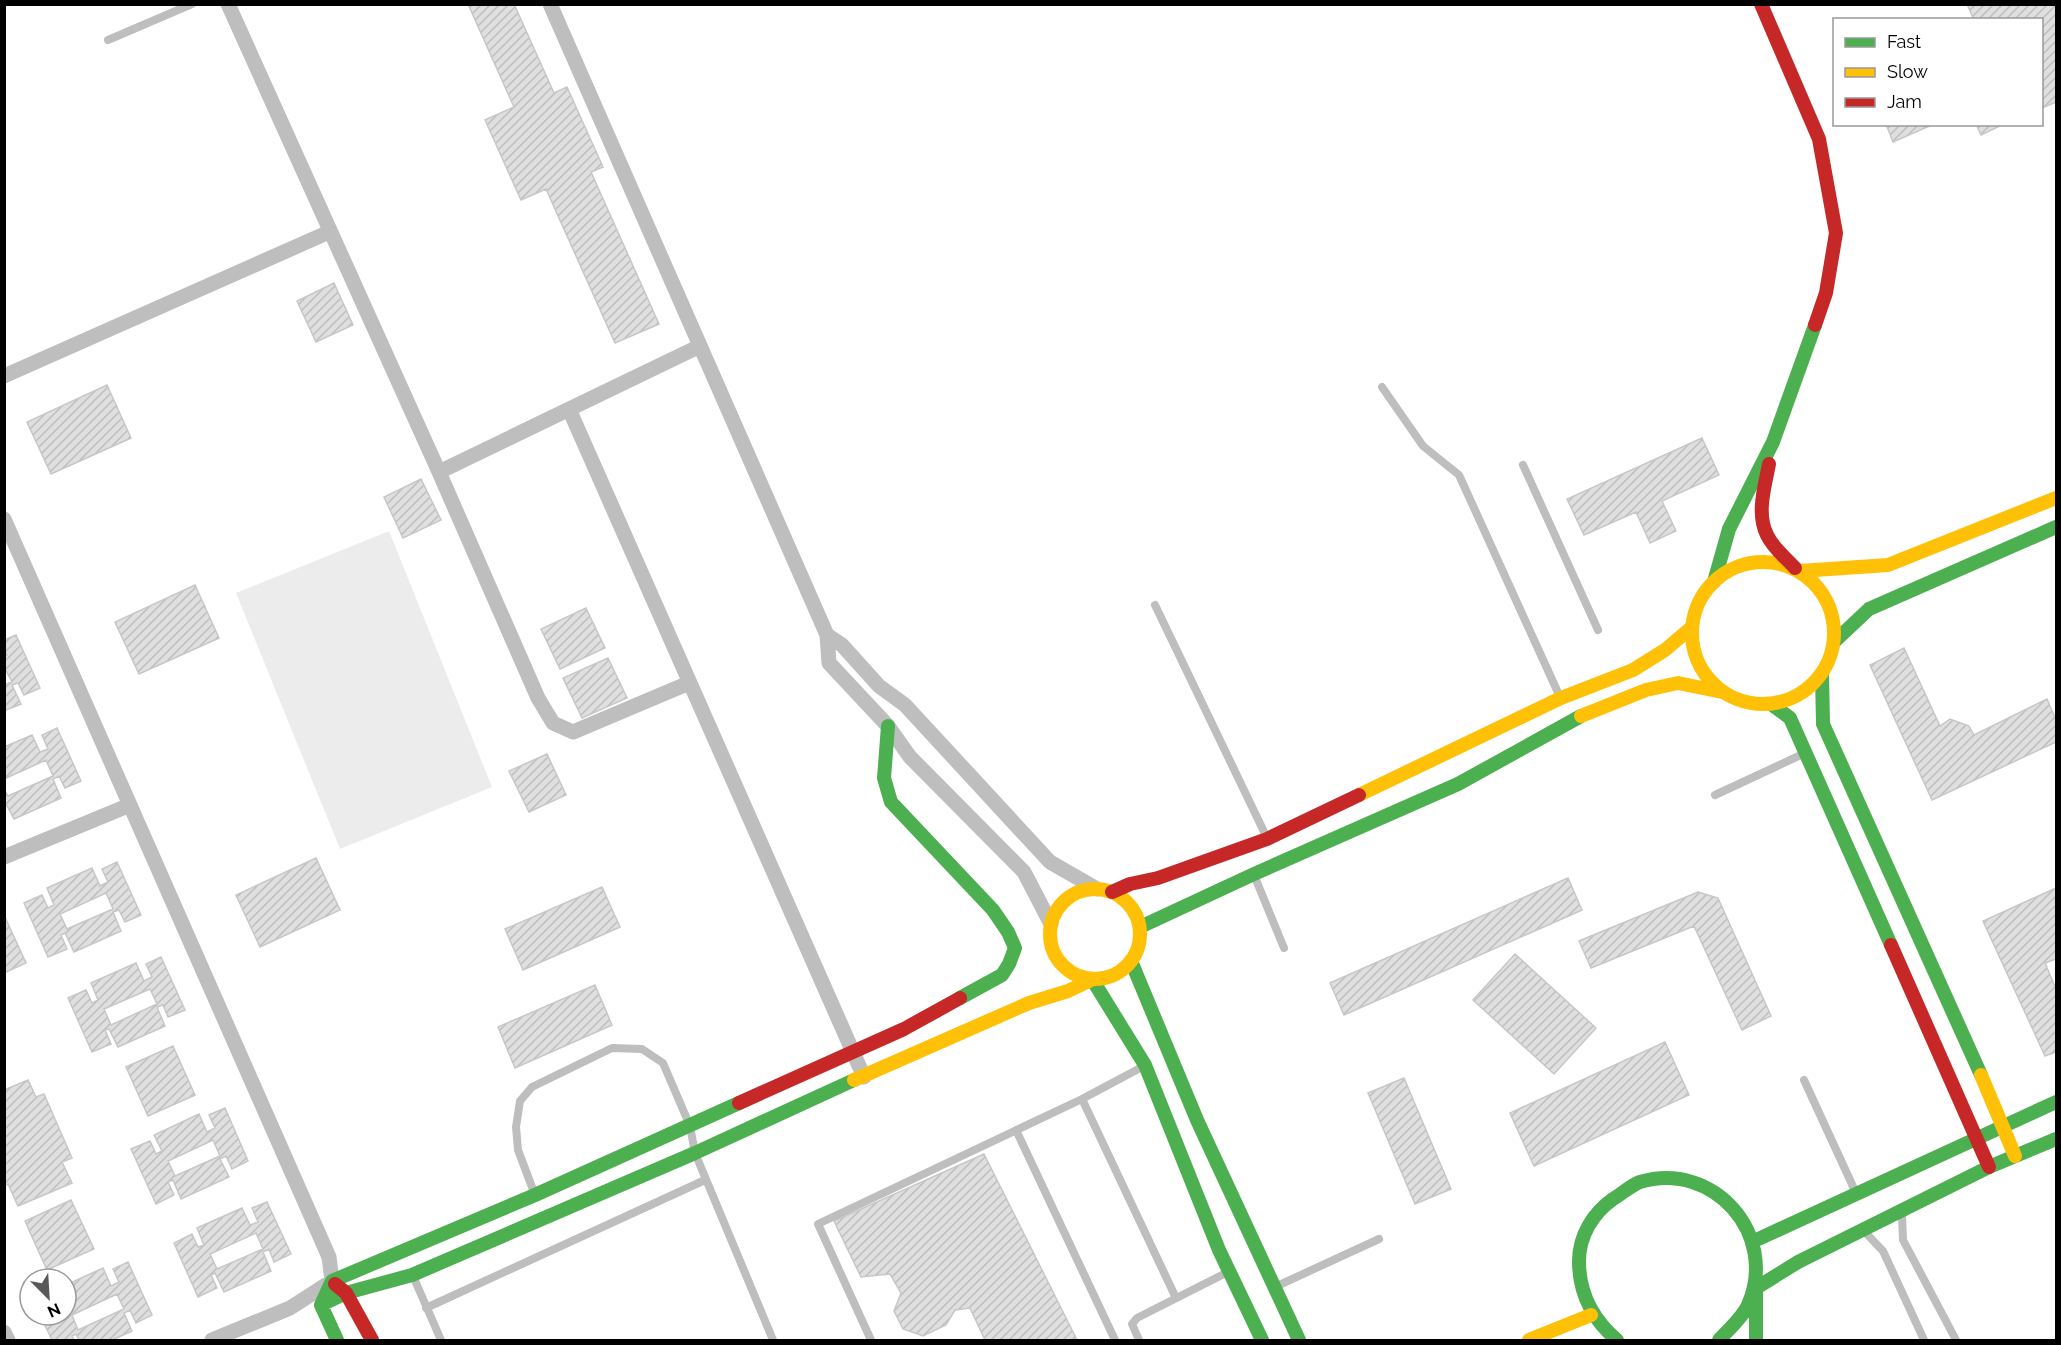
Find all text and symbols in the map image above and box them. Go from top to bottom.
legend [1833,18,2043,126]
text: Fast [1887,31,1921,52]
text: Slow [1887,61,1928,82]
text: Jam [1887,91,1922,112]
north arrow [18,1267,78,1327]
text: N [44,1299,63,1321]

